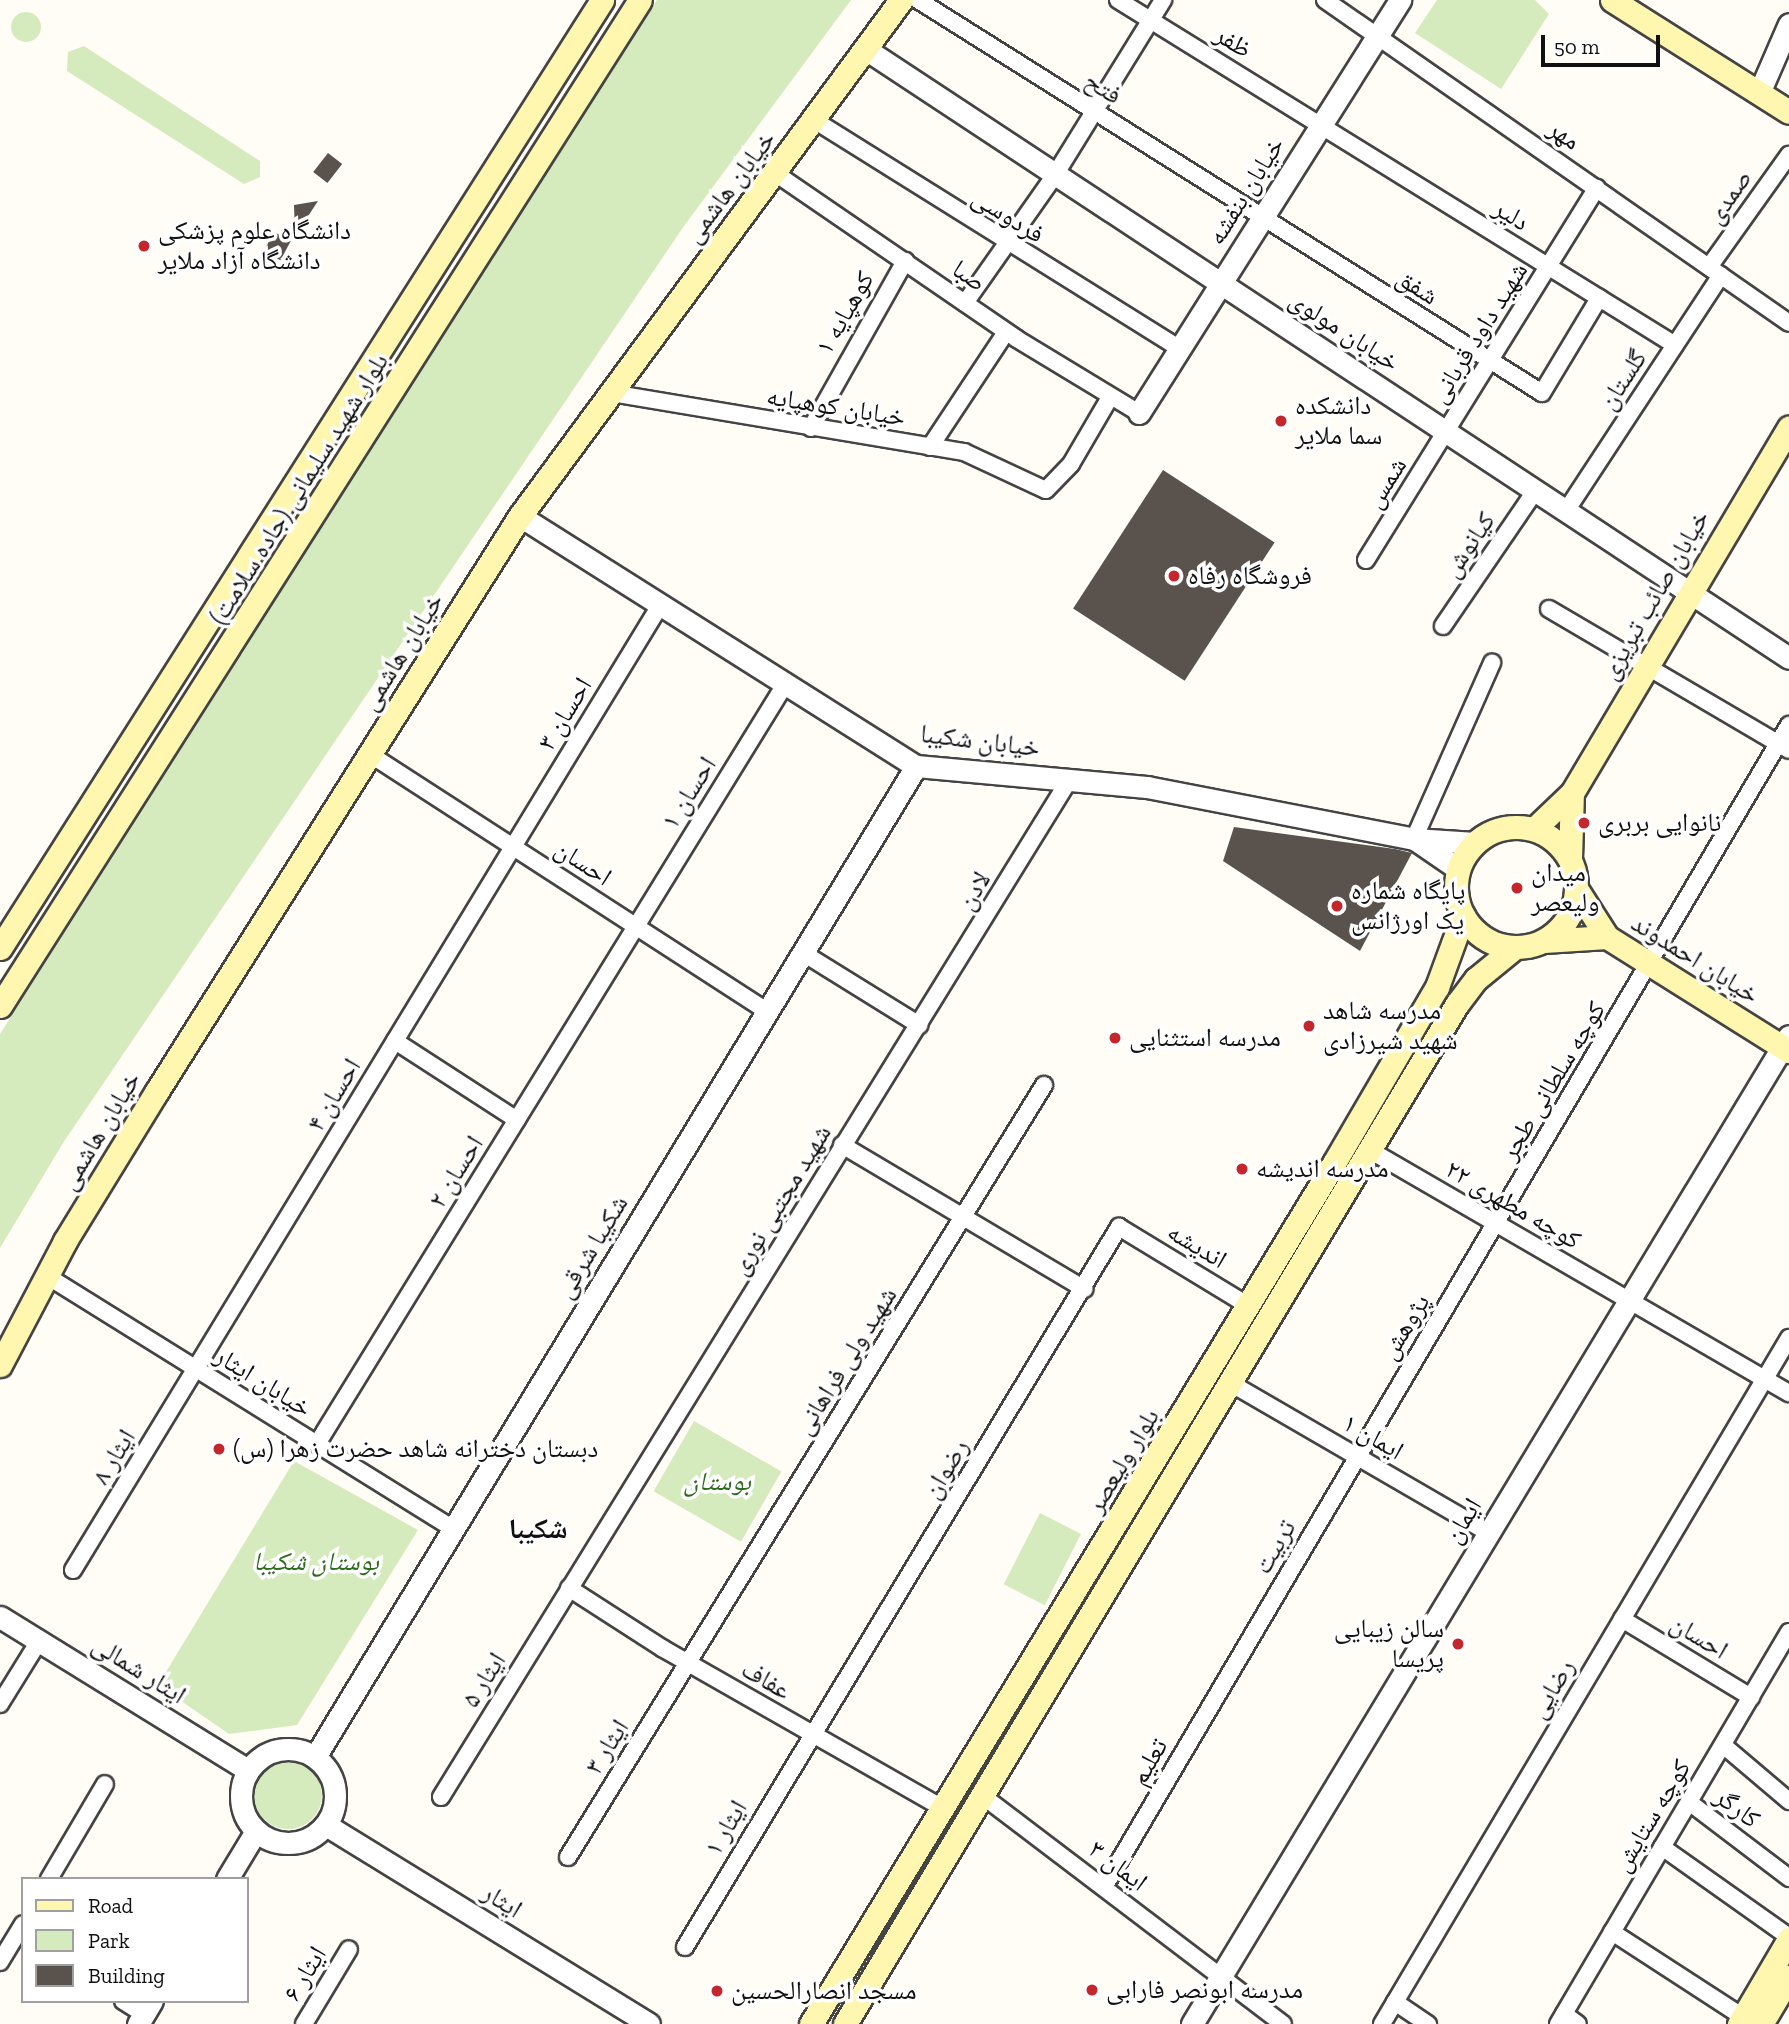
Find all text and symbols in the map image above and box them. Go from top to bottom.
street label: ظفر [1209,19,1257,65]
scale bar [1544,21,1663,65]
text: 50 m [1554,34,1600,59]
street label: فتح [1079,65,1127,111]
street label: مهر [1542,113,1586,157]
street label: خیابان هاشمی [678,125,782,249]
street label: خیابان بنفشه [1201,131,1291,251]
street label: صمدی [1699,164,1759,230]
street label: فردوسی [966,182,1050,250]
street label: دلیر [1487,192,1535,238]
place label: دانشگاه علوم پزشکی دانشگاه آزاد ملایر [158,215,351,276]
marker: دانشگاه علوم پزشکی دانشگاه آزاد ملایر [136,238,152,254]
street label: صبا [946,253,992,299]
street label: شهید داود قربانی [1423,257,1535,409]
street label: شفق [1390,262,1444,312]
street label: کوهپایه ۱ [809,266,881,360]
street label: خیابان مولوی [1283,284,1405,378]
street label: گلستان [1592,344,1654,416]
street label: بلوار شهید سلیمانی (جاده سلامت) [203,348,395,630]
street label: خیابان کوهپایه [764,381,908,433]
place label: دانشکده سما ملایر [1295,390,1382,452]
marker: دانشکده سما ملایر [1273,413,1289,429]
street label: شمس [1358,452,1414,514]
street label: خیابان صائب تبریزی [1594,504,1716,686]
street label: کیانوش [1436,506,1502,584]
place label: فروشگاه رفاه [1188,560,1312,592]
marker: فروشگاه رفاه [1166,568,1182,584]
street label: خیابان هاشمی [354,587,450,717]
street label: احسان ۳ [531,672,599,756]
street label: خیابان شکیبا [919,718,1041,764]
street label: احسان ۱ [655,751,723,835]
place label: نانوایی بربری [1598,807,1721,839]
marker: نانوایی بربری [1576,815,1592,831]
street label: احسان [549,833,617,893]
place label: میدان ولیعصر [1531,857,1600,918]
street label: لادن [950,866,998,916]
place label: پایگاه شماره یک اورژانس [1351,875,1466,936]
marker: میدان ولیعصر [1509,880,1525,896]
marker: پایگاه شماره یک اورژانس [1329,898,1345,914]
street label: خیابان احمدوند [1625,907,1765,1011]
place label: مدرسه شاهد شهید شیرزادی [1323,995,1458,1056]
street label: کوچه سلطانی طجر [1493,996,1613,1166]
marker: مدرسه شاهد شهید شیرزادی [1301,1018,1317,1034]
place label: مدرسه استثنایی [1129,1022,1281,1054]
marker: مدرسه استثنایی [1107,1030,1123,1046]
street label: احسان ۴ [300,1053,368,1137]
street label: خیابان هاشمی [52,1066,148,1196]
street label: شهید مجتبی نوری [724,1119,838,1281]
street label: احسان ۲ [422,1130,490,1214]
place label: مدرسه اندیشه [1256,1153,1389,1185]
street label: کوچه مطهری ۲۲ [1440,1154,1586,1256]
marker: مدرسه اندیشه [1234,1161,1250,1177]
street label: شکیبا شرقی [549,1190,635,1304]
street label: اندیشه [1162,1216,1232,1276]
street label: شهید ولی فراهانی [788,1281,904,1441]
street label: پژوهش [1373,1288,1437,1366]
street label: خیابان ایثار [209,1340,317,1424]
street label: بلوار ولیعصر [1080,1403,1166,1519]
street label: ایمان ۱ [1337,1407,1409,1467]
street label: ایثار ۸ [86,1424,142,1490]
place label: دبستان دخترانه شاهد حضرت زهرا (س) [233,1433,598,1465]
street label: رضوان [916,1434,976,1504]
marker: دبستان دخترانه شاهد حضرت زهرا (س) [211,1441,227,1457]
park label: بوستان [683,1466,751,1498]
street label: ایمان [1437,1493,1489,1549]
district label: شکیبا [509,1512,567,1546]
street label: تربیت [1247,1514,1303,1580]
park label: بوستان شکیبا [253,1546,379,1578]
street label: احسان [1664,1608,1734,1666]
place label: سالن زیبایی پریسا [1334,1613,1444,1674]
street label: ایثار شمالی [86,1629,192,1711]
marker: سالن زیبایی پریسا [1450,1636,1466,1652]
street label: ایثار ۵ [455,1647,513,1713]
street label: عفاف [736,1654,796,1706]
street label: رضایی [1522,1654,1582,1724]
street label: ایثار ۳ [578,1714,636,1780]
street label: تعلیم [1123,1733,1175,1791]
street label: کوچه ستایش [1606,1754,1698,1878]
street label: کارگر [1708,1781,1766,1835]
street label: ایثار ۱ [698,1795,754,1861]
street label: ایمان ۳ [1083,1834,1153,1898]
legend [21,1877,248,2003]
street label: ایثار [476,1877,528,1925]
text: Road [88,1893,133,1918]
text: Park [88,1928,130,1953]
street label: ایثار ۶ [277,1941,333,2007]
text: Building [88,1963,165,1988]
place label: مدرسه ابونصر فارابی [1106,1974,1303,2006]
place label: مسجد انصارالحسین [731,1975,917,2007]
marker: مدرسه ابونصر فارابی [1084,1982,1100,1998]
marker: مسجد انصارالحسین [709,1983,725,1999]

